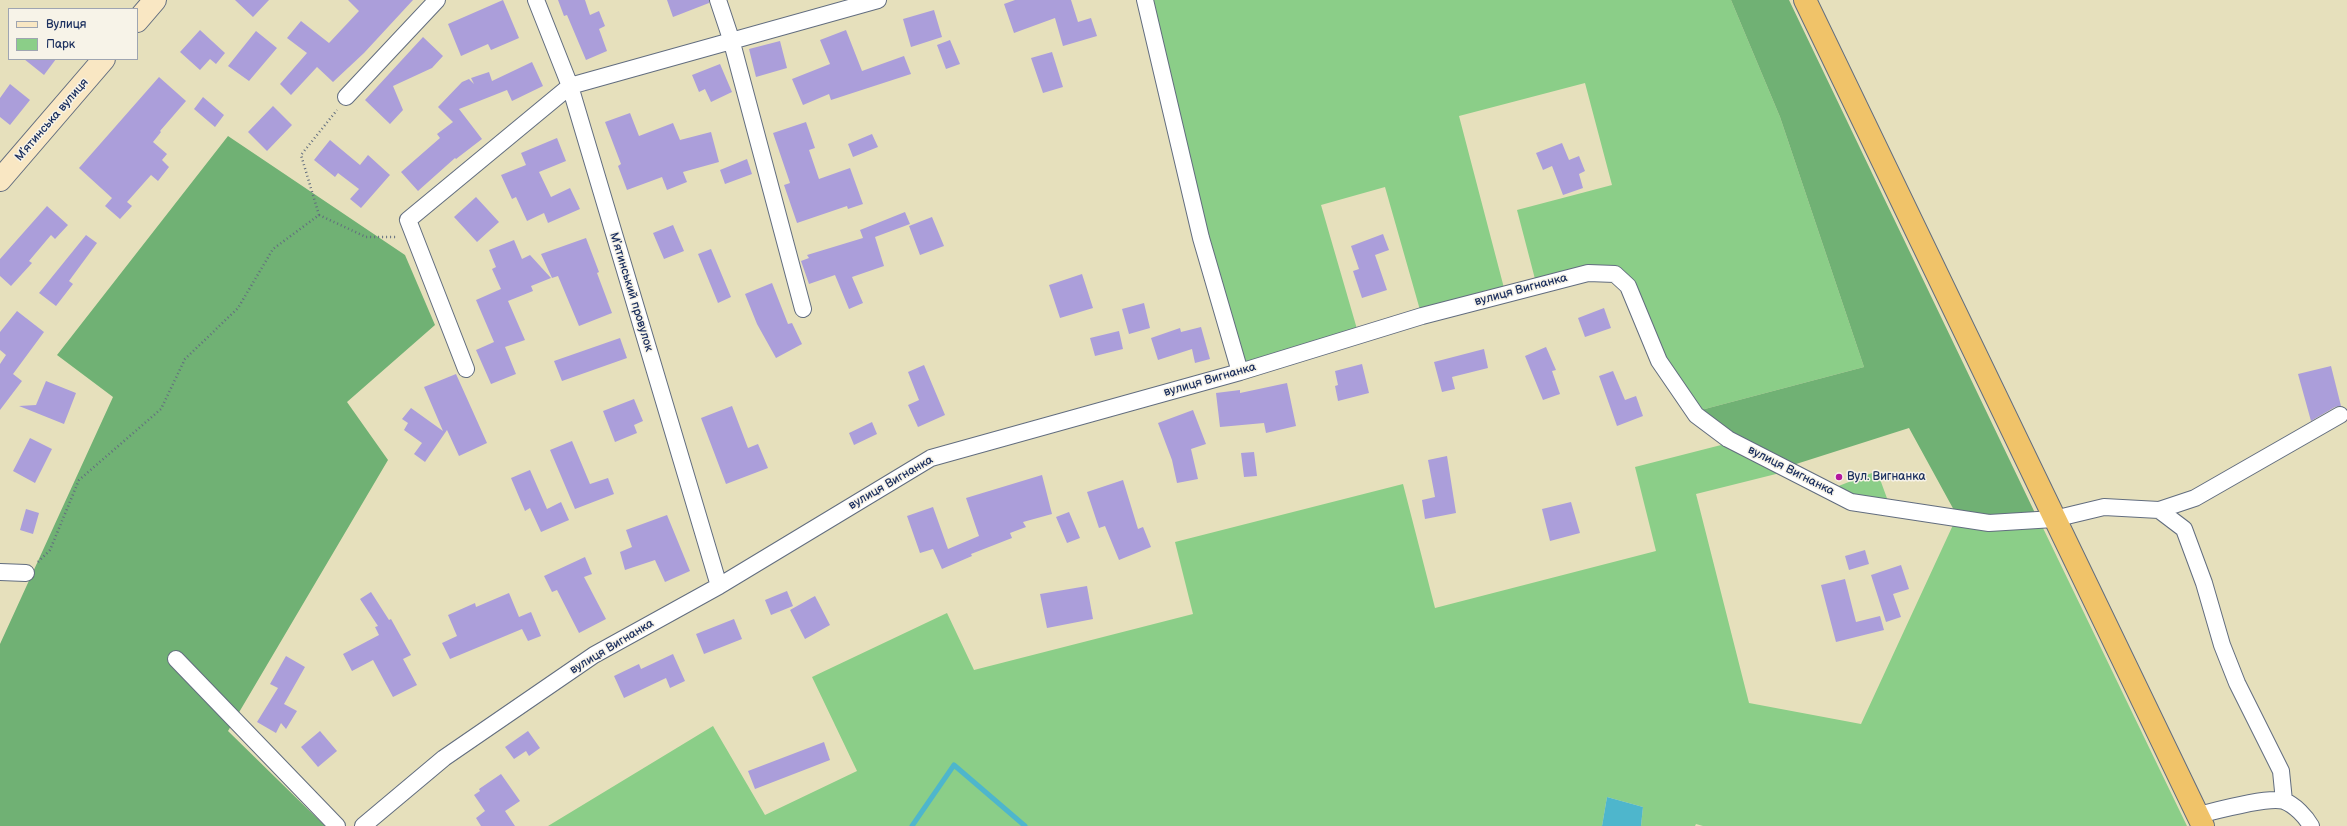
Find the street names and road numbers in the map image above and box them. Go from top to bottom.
street label: Мʼятинська вулиця [12,76,92,164]
street label: Мʼятинський провулок [606,231,656,353]
street label: вулиця Вигнанка [1473,271,1569,309]
street label: вулиця Вигнанка [1162,360,1258,400]
street label: вулиця Вигнанка [1745,443,1837,499]
street label: вулиця Вигнанка [846,453,936,513]
street label: вулиця Вигнанка [567,616,657,678]

